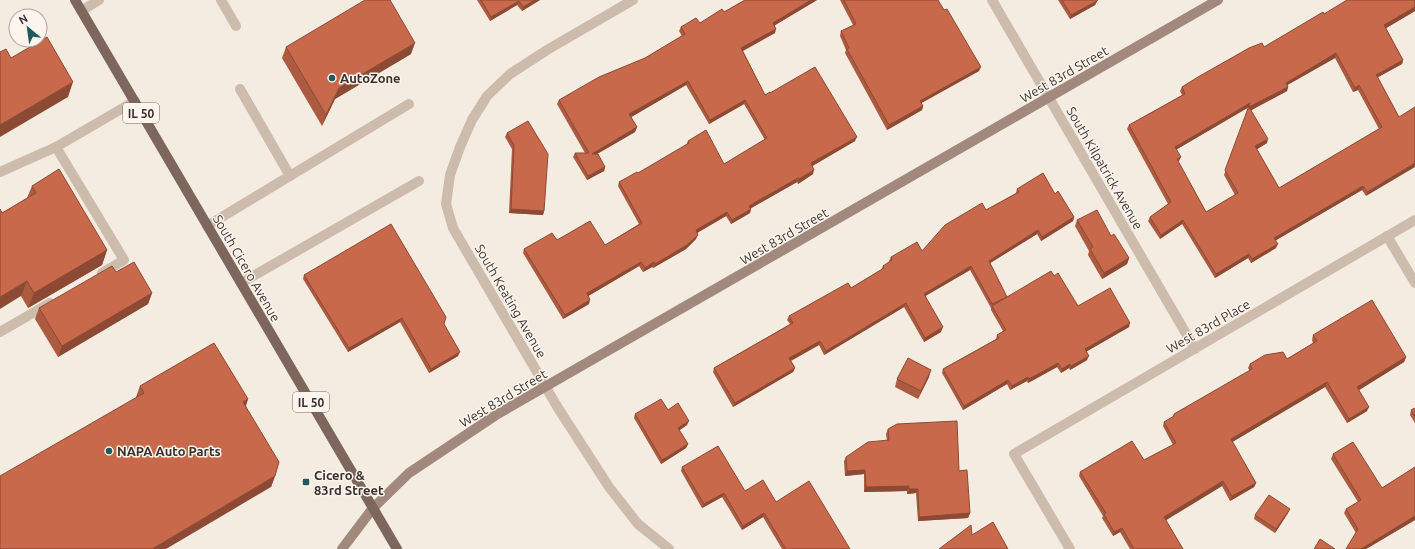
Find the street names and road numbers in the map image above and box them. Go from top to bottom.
street label: West 83rd Street [1018,43,1110,105]
road number: IL 50 [123,103,159,123]
street label: South Kilpatrick Avenue [1064,104,1146,232]
street label: West 83rd Street [738,205,830,267]
street label: South Cicero Avenue [211,212,283,324]
street label: South Keating Avenue [473,242,549,360]
street label: West 83rd Place [1164,296,1252,356]
street label: West 83rd Street [457,366,549,430]
road number: IL 50 [293,392,329,412]

